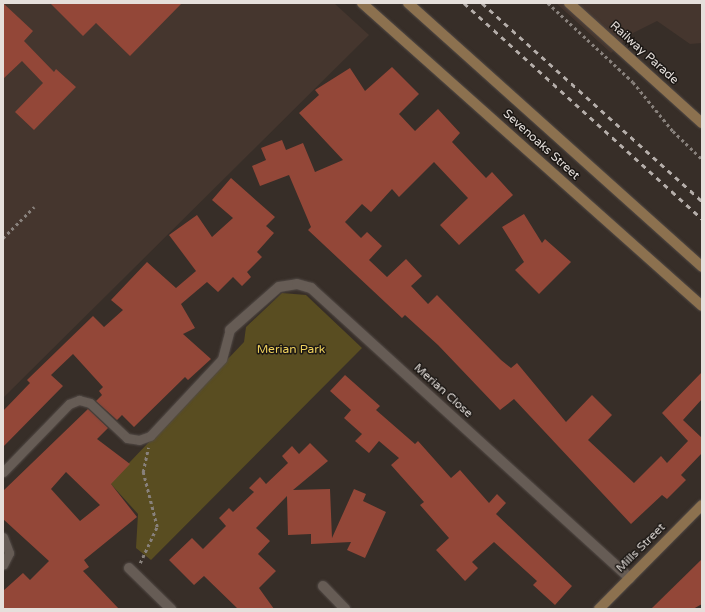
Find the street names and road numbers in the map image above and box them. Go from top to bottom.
street label: Railway Parade [607,19,681,87]
street label: Sevenoaks Street [500,107,582,183]
street label: Merian Close [411,361,475,421]
street label: Mills Street [613,520,669,576]

